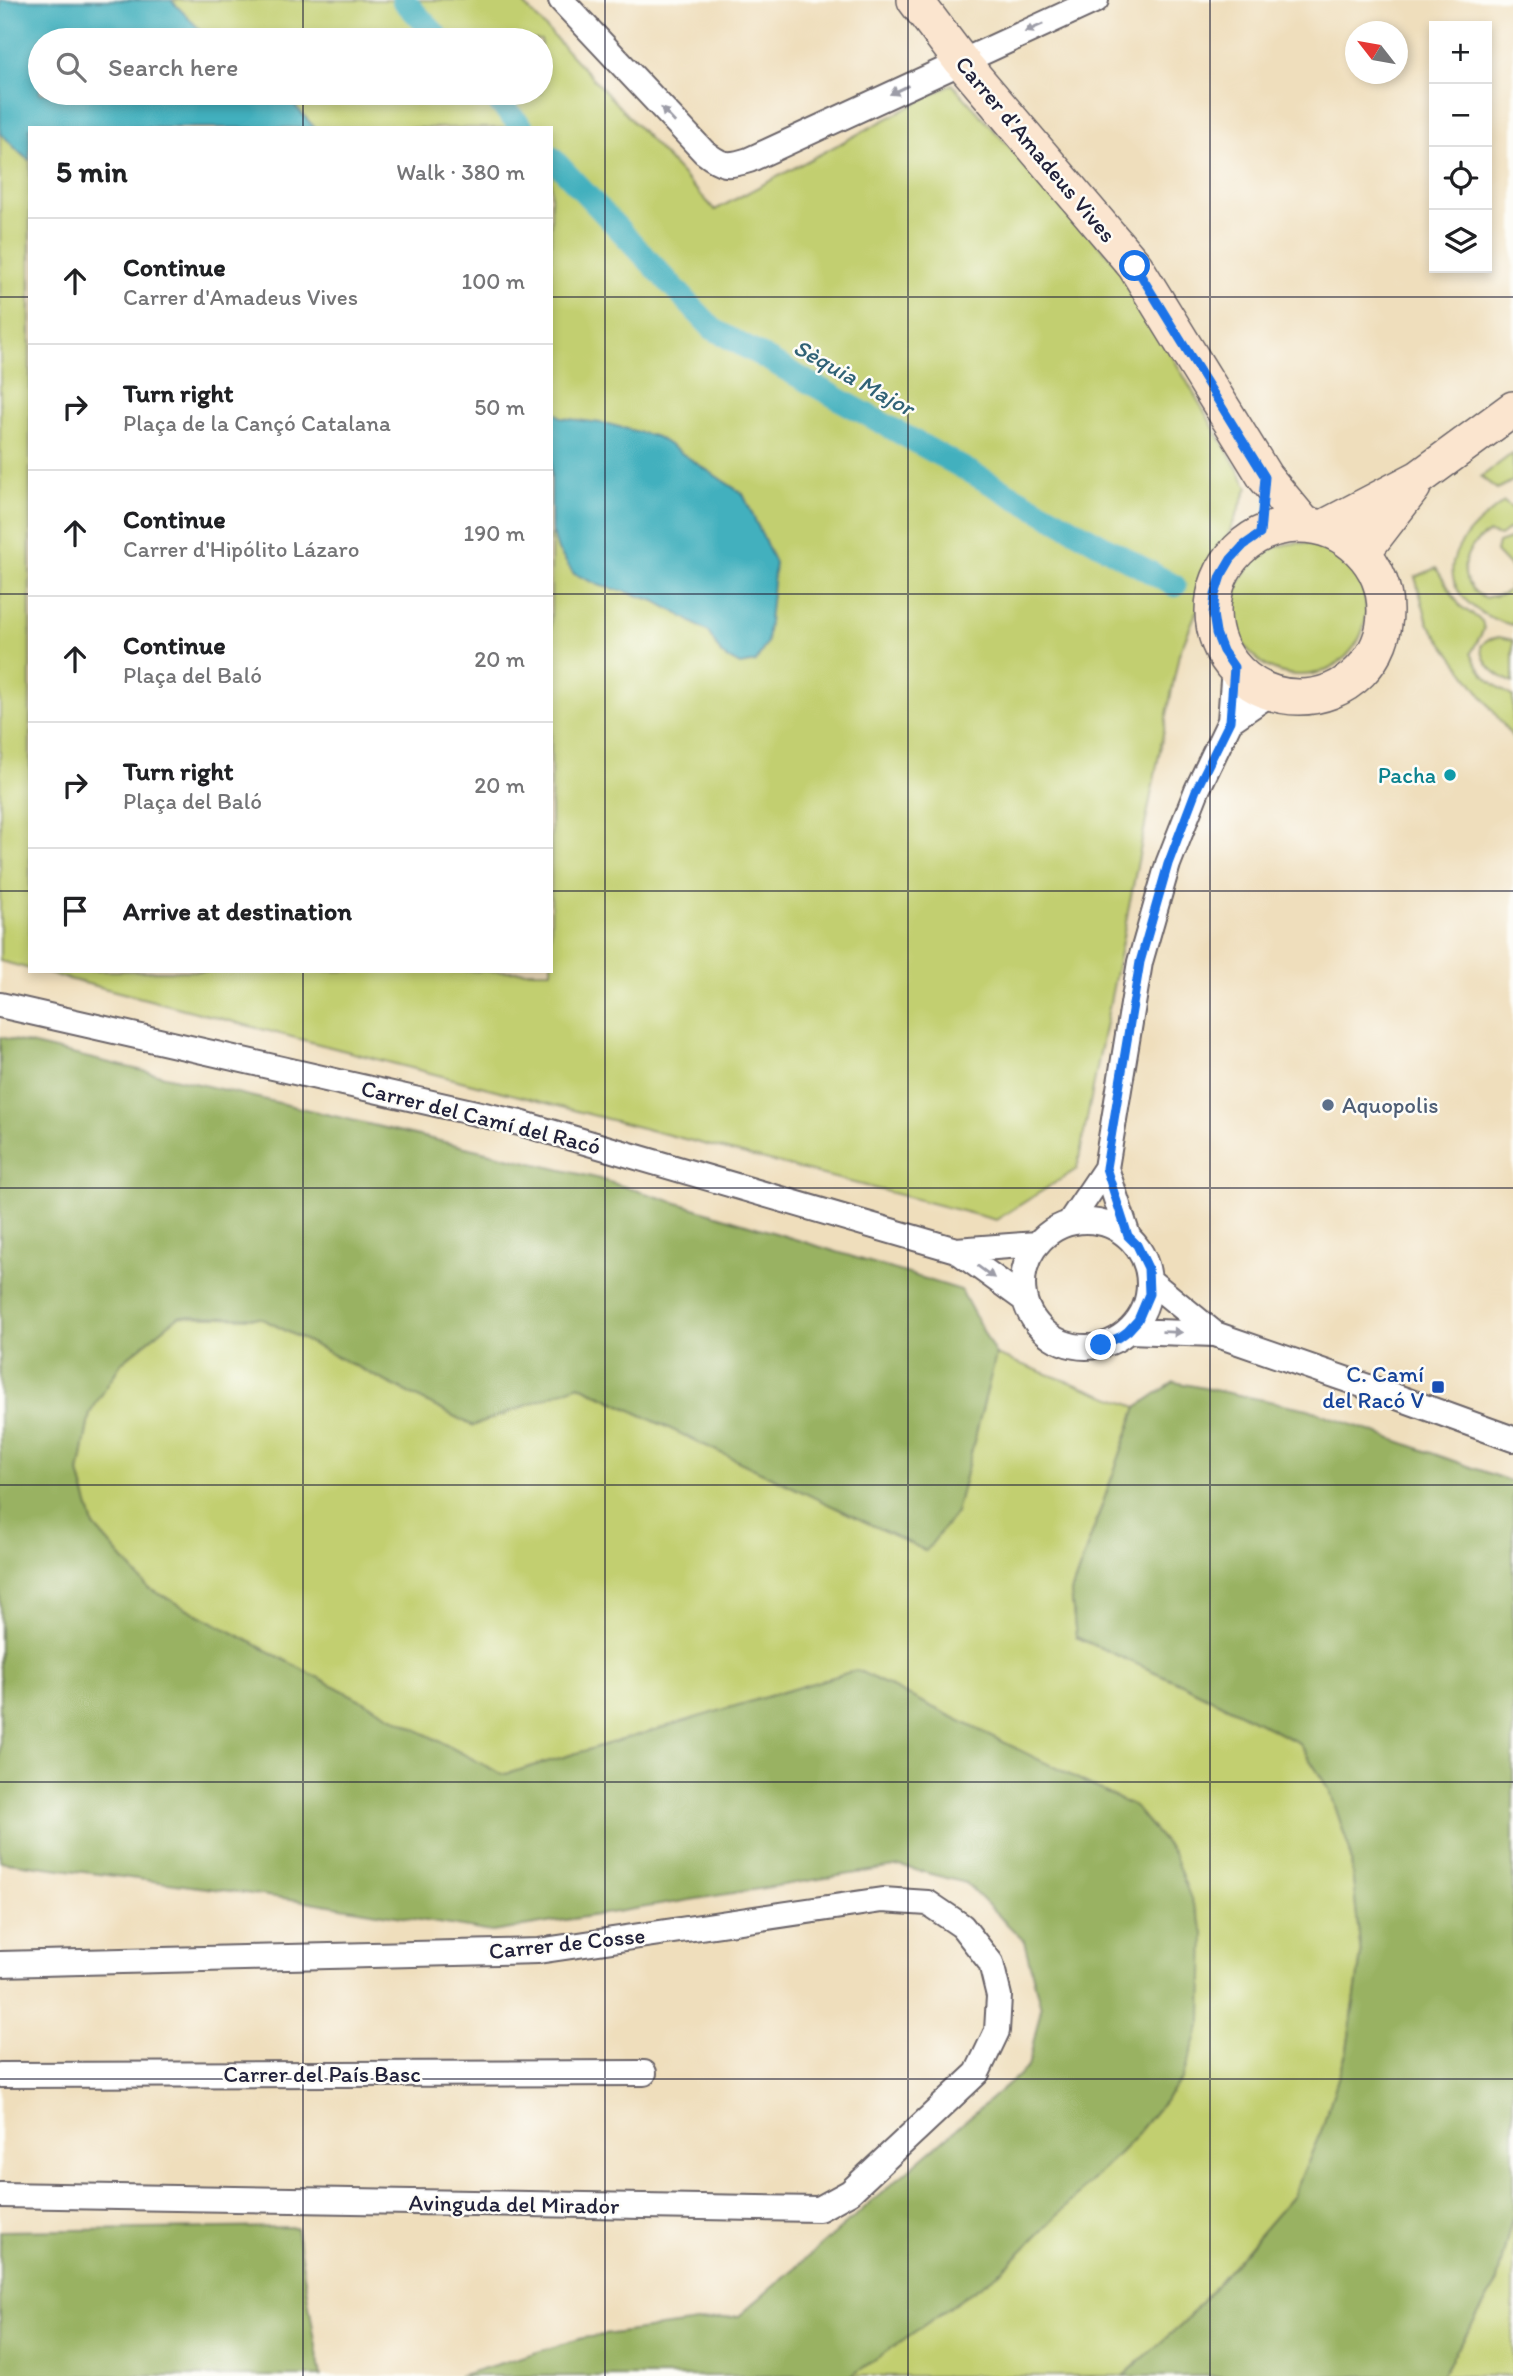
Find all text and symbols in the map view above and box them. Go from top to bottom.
north arrow [1345,21,1408,84]
map controls [1429,21,1492,273]
button: + [1429,21,1492,84]
one-way arrow [1024,22,1044,34]
search box [28,28,553,105]
icon: search [52,48,90,86]
street label: Carrer d'Amadeus Vives [950,50,1122,248]
text: Search here [108,51,238,83]
one-way arrow [889,84,909,96]
button: − [1429,84,1492,147]
one-way arrow [661,107,677,124]
button: locate [1429,147,1492,210]
text: 5 min [56,153,127,190]
text: Walk · 380 m [396,158,525,186]
button: layers [1429,210,1492,273]
route start [1119,250,1150,281]
text: Continue [123,251,226,283]
icon: ahead [56,262,94,300]
text: 100 m [461,267,525,295]
text: Carrer d'Amadeus Vives [123,283,358,311]
water label: Sèquia Major [789,332,922,423]
text: Turn right [123,377,234,409]
icon: right [56,388,94,426]
text: 50 m [474,393,525,421]
text: Plaça de la Cançó Catalana [123,409,391,437]
text: Continue [123,503,226,535]
icon: ahead [56,514,94,552]
text: 190 m [464,519,525,547]
text: Carrer d'Hipólito Lázaro [123,535,360,563]
text: Continue [123,629,226,661]
icon: ahead [56,640,94,678]
text: 20 m [474,645,525,673]
text: Plaça del Baló [123,661,262,689]
text: Turn right [123,755,234,787]
place label: Pacha [1378,761,1436,789]
icon: right [56,766,94,804]
marker: Pacha [1442,767,1458,783]
text: 20 m [474,771,525,799]
text: Plaça del Baló [123,787,262,815]
icon: arrive [56,892,94,930]
text: Arrive at destination [123,895,352,927]
street label: Carrer del Camí del Racó [358,1074,604,1160]
place label: Aquopolis [1342,1091,1439,1119]
marker: Aquopolis [1320,1097,1336,1113]
one-way arrow [977,1264,995,1278]
one-way arrow [1161,1327,1183,1338]
route end [1085,1329,1116,1360]
place label: C. Camí del Racó V [1322,1360,1424,1414]
marker: C. Camí del Racó V [1430,1379,1446,1395]
street label: Carrer de Cosse [488,1921,646,1965]
street label: Carrer del País Basc [223,2060,421,2088]
street label: Avinguda del Mirador [408,2188,620,2220]

